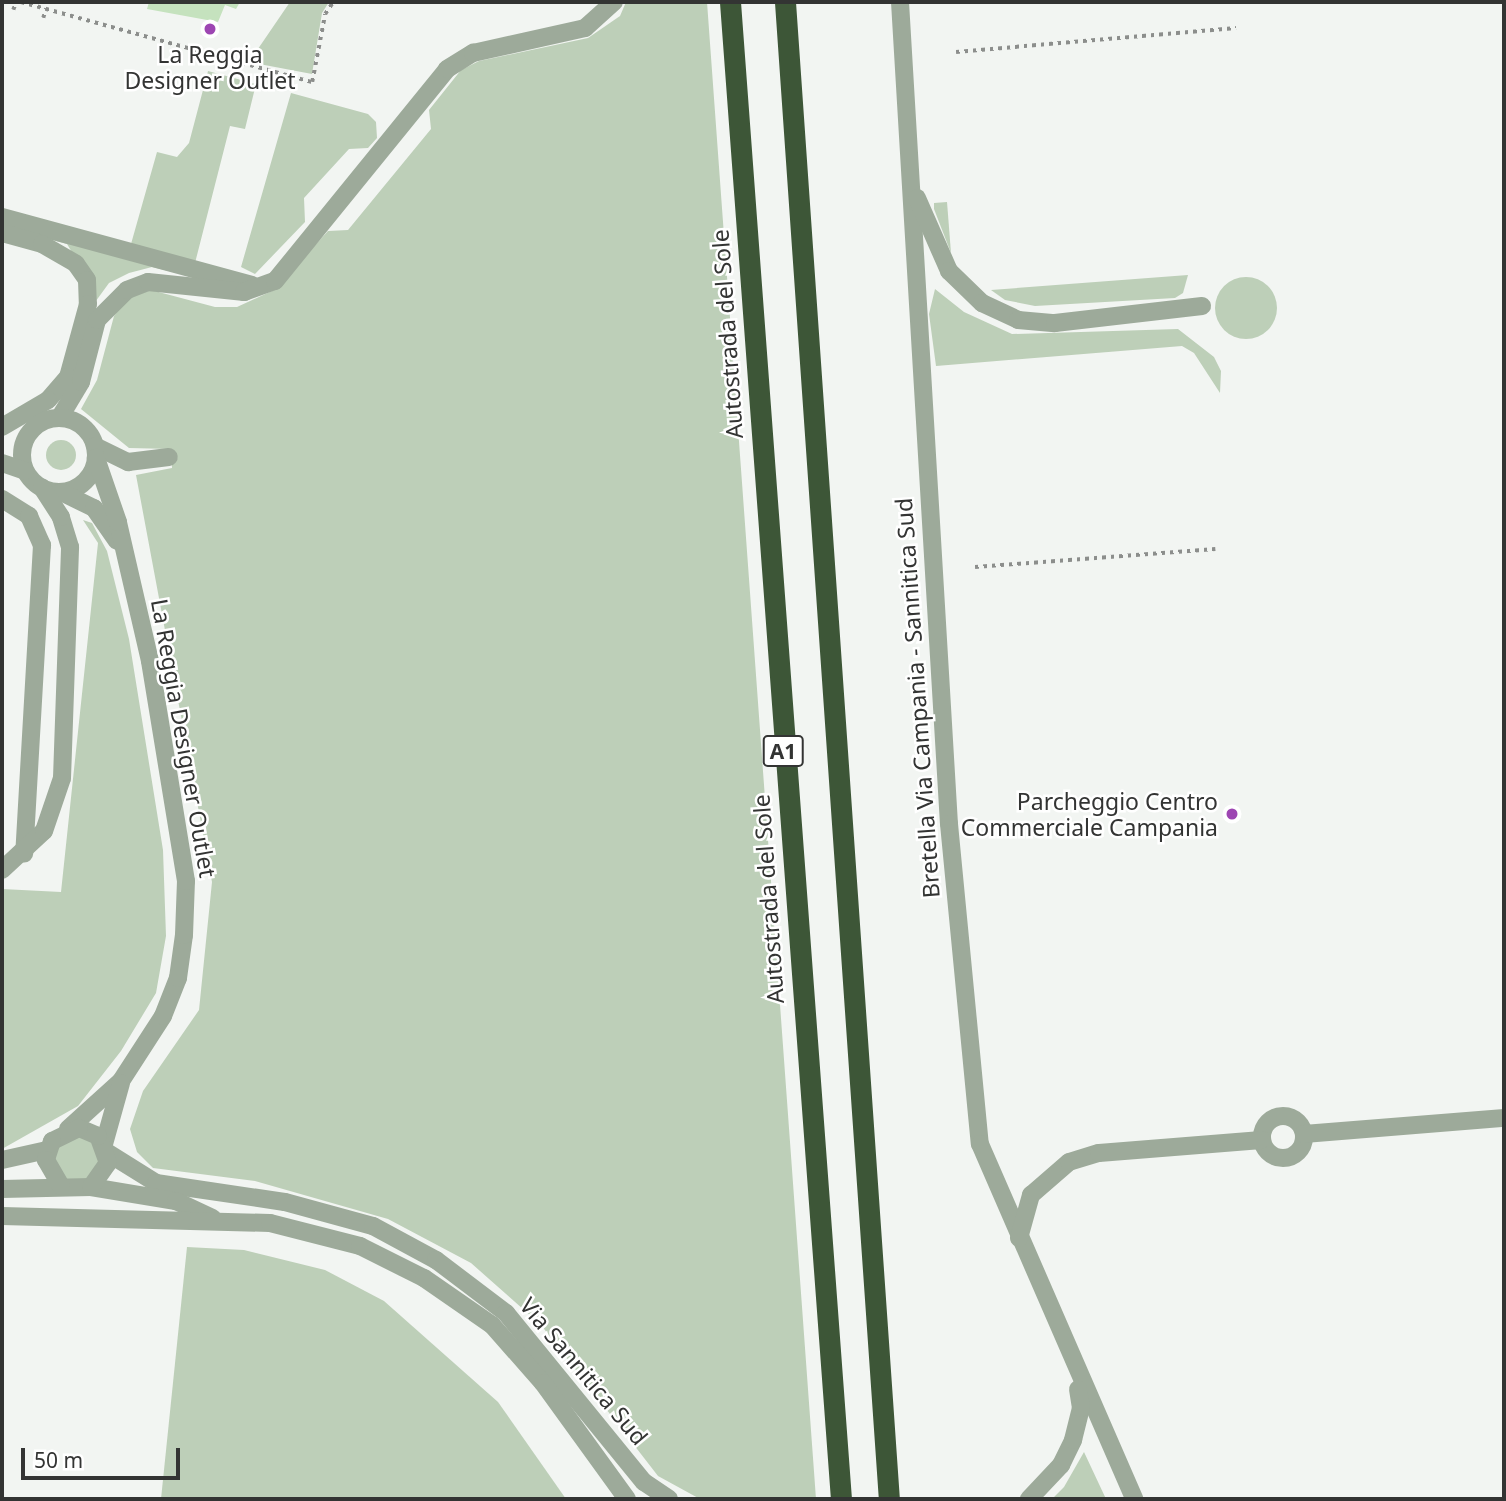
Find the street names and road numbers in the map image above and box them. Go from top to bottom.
street label: Autostrada del Sole [706,228,748,440]
street label: Bretella Via Campania - Sannitica Sud [889,497,945,899]
street label: La Reggia Designer Outlet [146,596,222,880]
road number: A1 [762,734,804,768]
street label: Autostrada del Sole [747,793,789,1005]
street label: Via Sannitica Sud [514,1292,654,1450]

